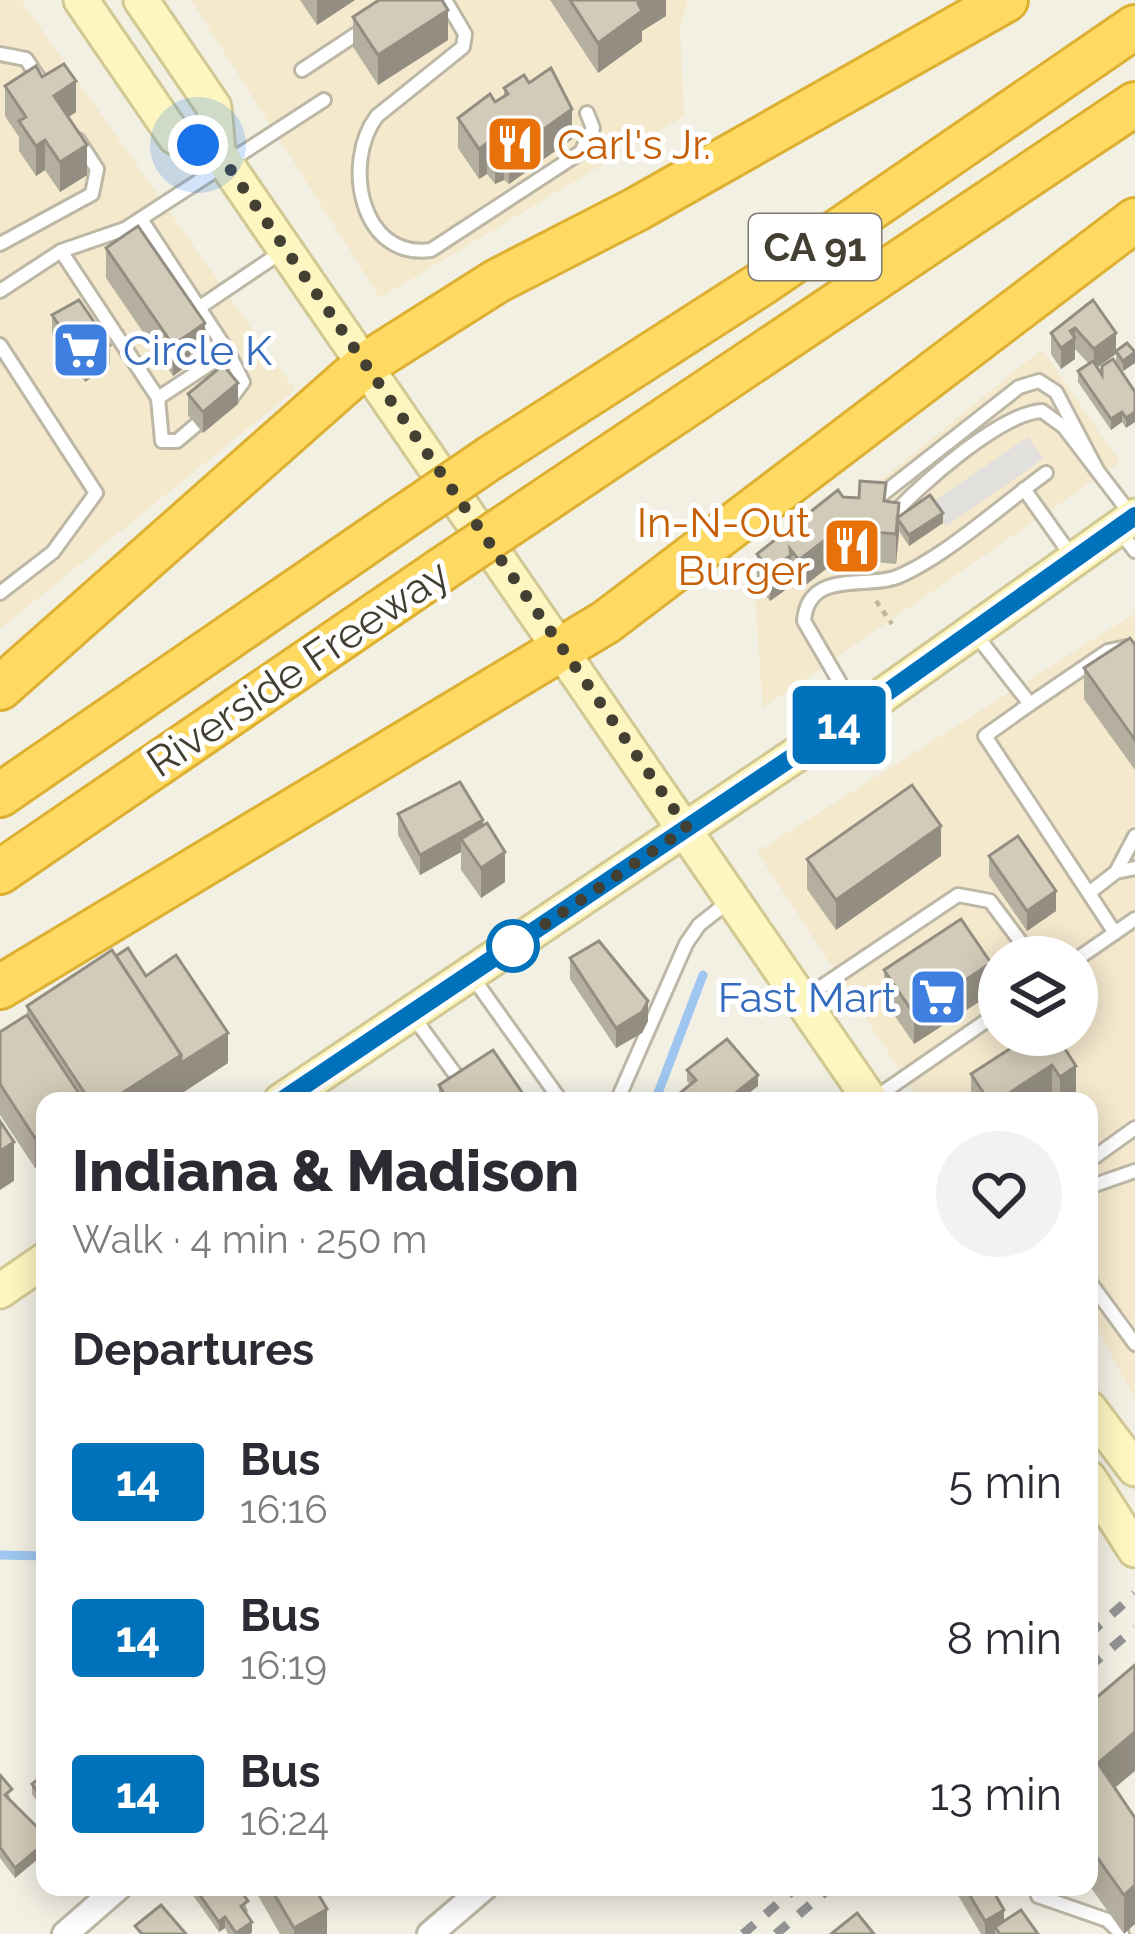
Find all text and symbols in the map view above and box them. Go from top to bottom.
restaurant icon: Carl's Jr. [484,113,546,175]
your location [168,115,228,175]
place label: Carl's Jr. [557,120,711,169]
road number: CA 91 [749,214,881,280]
supermarket icon: Circle K [50,319,112,381]
place label: Circle K [123,326,272,375]
place label: In-N-Out Burger [637,498,810,595]
restaurant icon: In-N-Out Burger [821,515,883,577]
street label: Riverside Freeway [138,549,458,787]
line badge: 14 [785,686,893,764]
text: 14 [817,700,861,749]
unlabelled marker [488,921,538,971]
map controls [978,936,1098,1056]
button: layers [978,936,1098,1056]
supermarket icon: Fast Mart [907,966,969,1028]
place label: Fast Mart [718,973,896,1022]
button: heart [936,1131,1062,1257]
text: Indiana & Madison [72,1137,579,1204]
text: Walk · 4 min · 250 m [72,1216,427,1262]
text: Departures [72,1323,314,1376]
text: Bus [240,1433,321,1486]
text: 5 min [949,1456,1062,1509]
text: 14 [116,1457,160,1506]
text: 16:16 [240,1486,328,1532]
text: Bus [240,1589,321,1642]
text: 8 min [946,1612,1062,1665]
text: 14 [116,1613,160,1662]
text: 16:19 [240,1642,327,1688]
text: Bus [240,1745,321,1798]
text: 13 min [930,1768,1062,1821]
text: 14 [116,1769,160,1818]
text: 16:24 [240,1798,329,1844]

